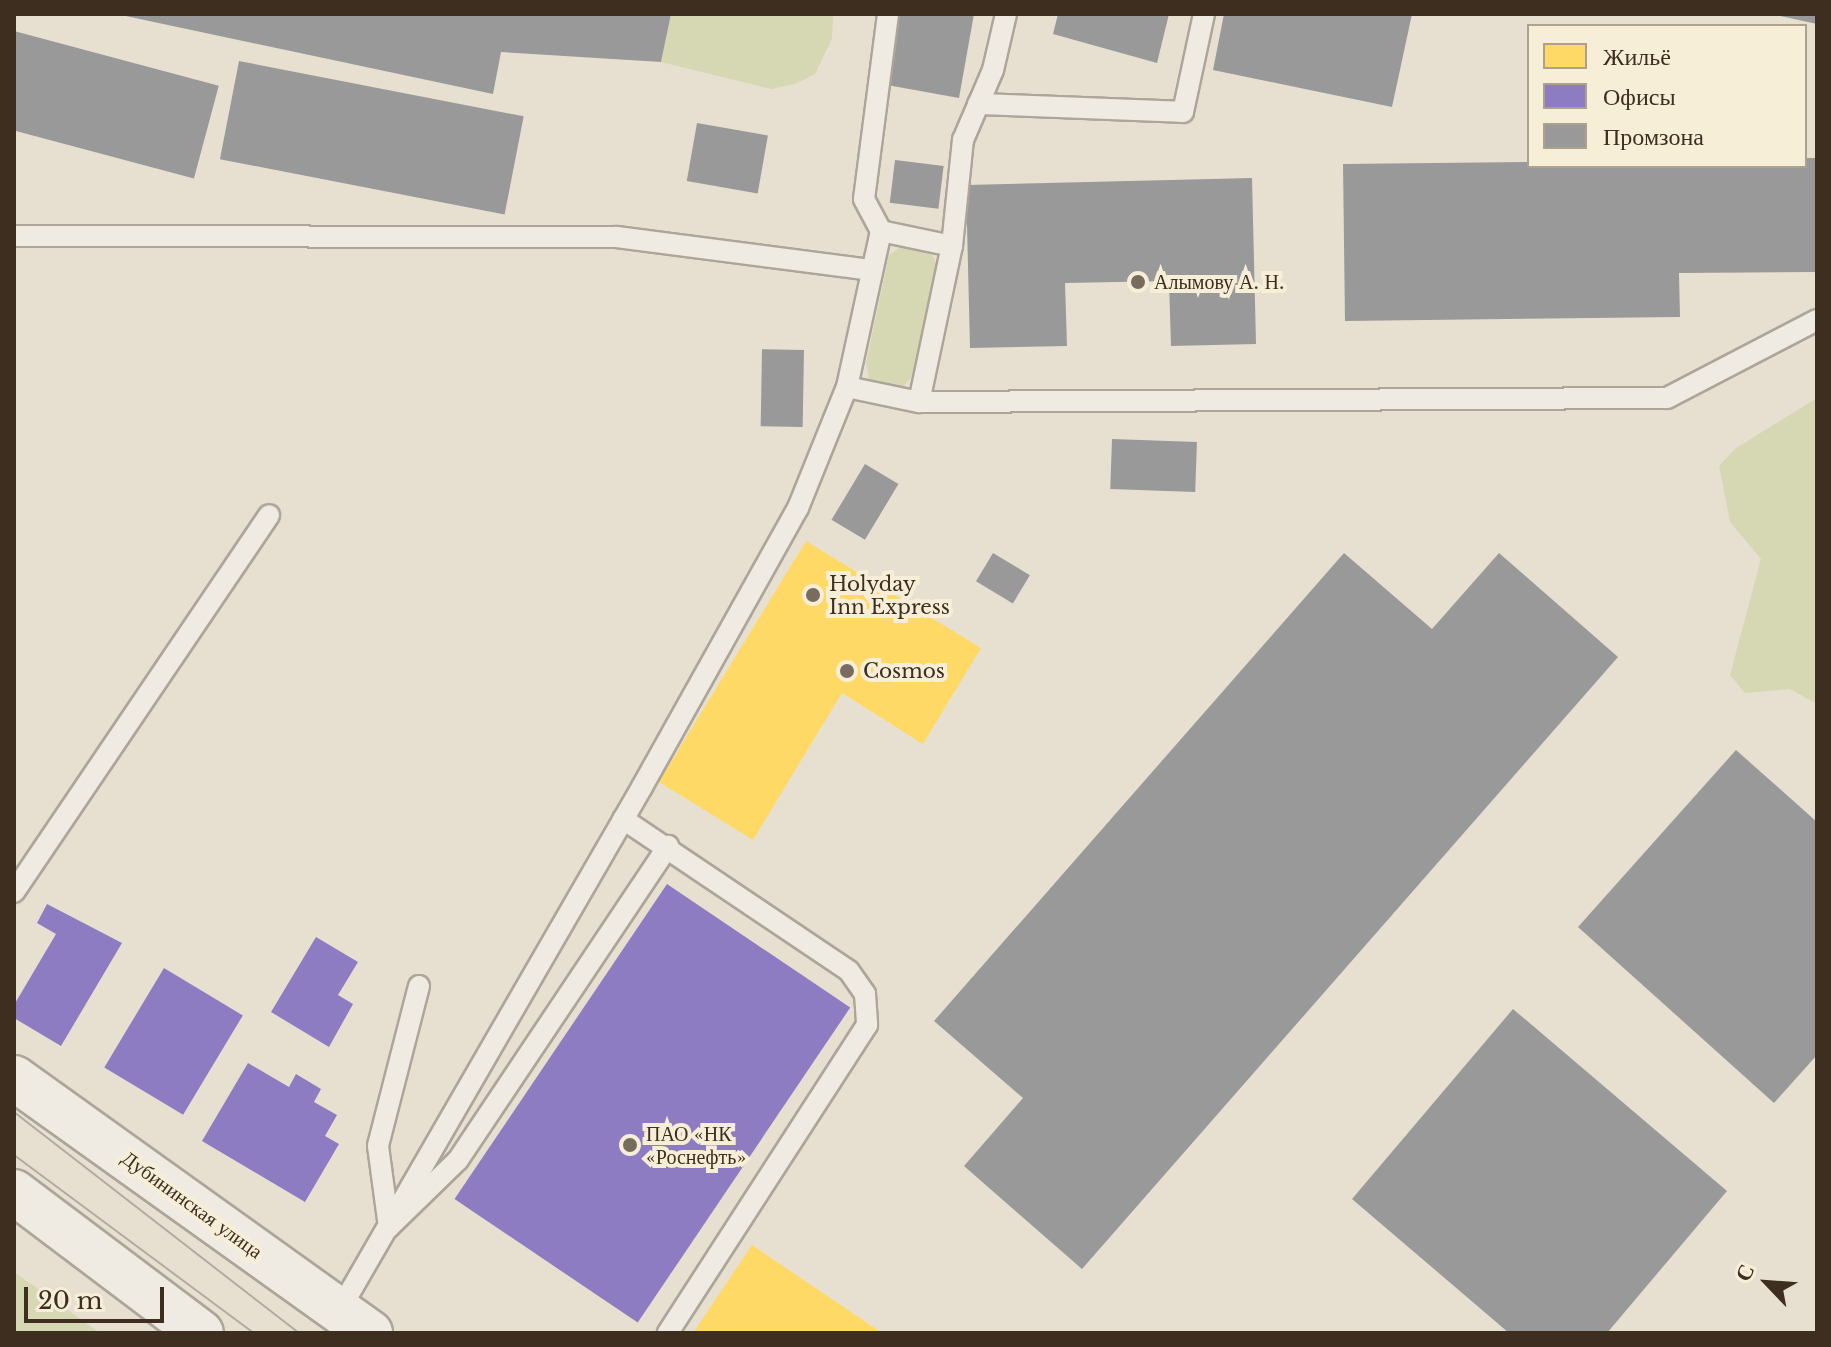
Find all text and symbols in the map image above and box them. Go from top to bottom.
legend [1527,24,1807,168]
text: Жильё [1603,42,1671,71]
text: Офисы [1603,82,1676,111]
text: Промзона [1603,122,1704,151]
place label: Алымову А. Н. [1154,270,1284,294]
marker: Алымову А. Н. [1129,273,1147,291]
place label: Holyday Inn Express [829,572,950,619]
marker: Holyday Inn Express [804,586,822,604]
place label: Cosmos [863,659,945,683]
marker: Cosmos [838,662,856,680]
place label: ПАО «НК «Роснефть» [646,1122,746,1169]
marker: ПАО «НК «Роснефть» [621,1136,639,1154]
street label: Дубининская улица [117,1146,267,1264]
north arrow [1727,1243,1807,1323]
text: С [1729,1260,1760,1286]
scale bar [28,1271,168,1321]
text: 20 m [38,1286,103,1315]

